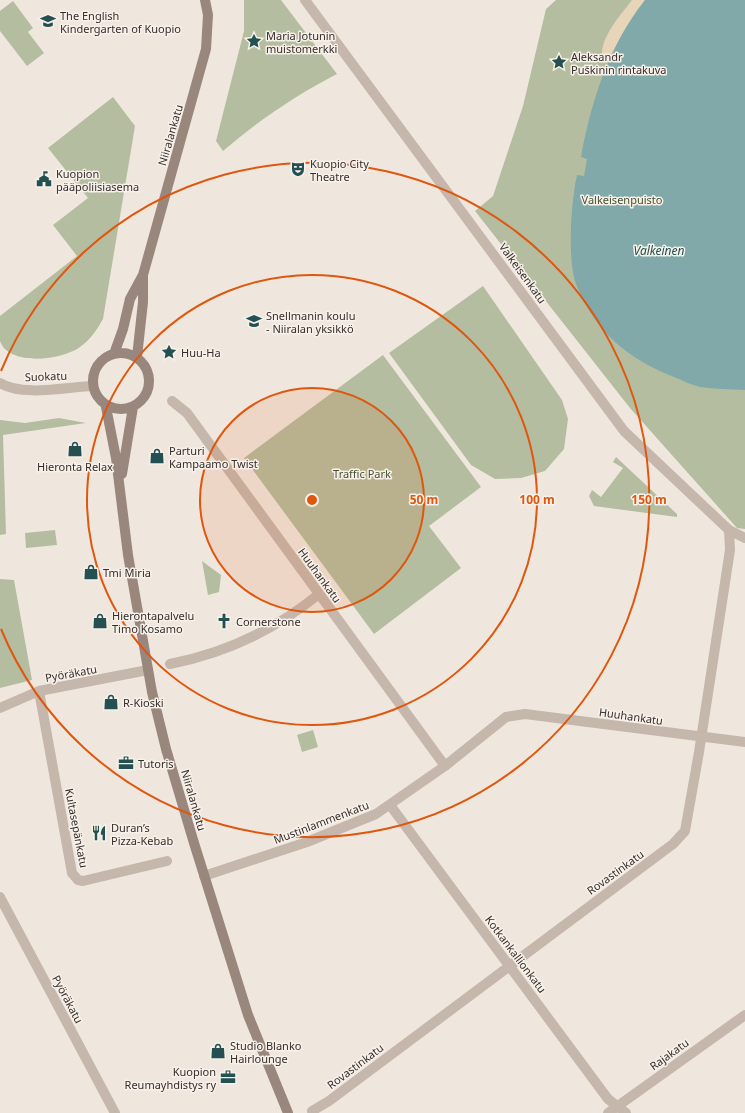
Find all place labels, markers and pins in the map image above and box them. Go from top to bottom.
place label: The English Kindergarten of Kuopio [60,8,181,36]
school or university icon: The English Kindergarten of Kuopio [39,12,57,30]
place label: Maria Jotunin muistomerkki [266,28,337,56]
place icon: Maria Jotunin muistomerkki [245,32,263,50]
place label: Aleksandr Puškinin rintakuva [571,49,666,77]
place icon: Aleksandr Puškinin rintakuva [550,53,568,71]
place label: Kuopio City Theatre [310,156,369,184]
theatre icon: Kuopio City Theatre [289,160,307,178]
place label: Kuopion pääpoliisiasema [56,166,139,194]
public building icon: Kuopion pääpoliisiasema [35,170,53,188]
place label: Snellmanin koulu - Niiralan yksikkö [266,308,355,336]
school or university icon: Snellmanin koulu - Niiralan yksikkö [245,312,263,330]
place icon: Huu-Ha [160,343,178,361]
place label: Huu-Ha [181,345,221,360]
shop icon: Hieronta Relax [66,440,84,458]
place label: Parturi Kampaamo Twist [169,443,258,471]
shop icon: Parturi Kampaamo Twist [148,447,166,465]
place label: Hieronta Relax [37,459,113,474]
centre of rings [305,493,319,507]
shop icon: Tmi Miria [82,563,100,581]
place label: Tmi Miria [103,565,151,580]
place label: Hierontapalvelu Timo Kosamo [112,608,194,636]
shop icon: Hierontapalvelu Timo Kosamo [91,612,109,630]
church icon: Cornerstone [215,612,233,630]
place label: Cornerstone [236,614,301,629]
shop icon: R-Kioski [102,693,120,711]
place label: R-Kioski [123,695,164,710]
office icon: Tutoris [117,754,135,772]
place label: Tutoris [138,756,174,771]
place label: Duran’s Pizza-Kebab [111,820,173,848]
restaurant icon: Duran’s Pizza-Kebab [90,824,108,842]
place label: Studio Blanko Hairlounge [230,1038,302,1066]
shop icon: Studio Blanko Hairlounge [209,1042,227,1060]
place label: Kuopion Reumayhdistys ry [125,1064,216,1092]
office icon: Kuopion Reumayhdistys ry [219,1068,237,1086]

